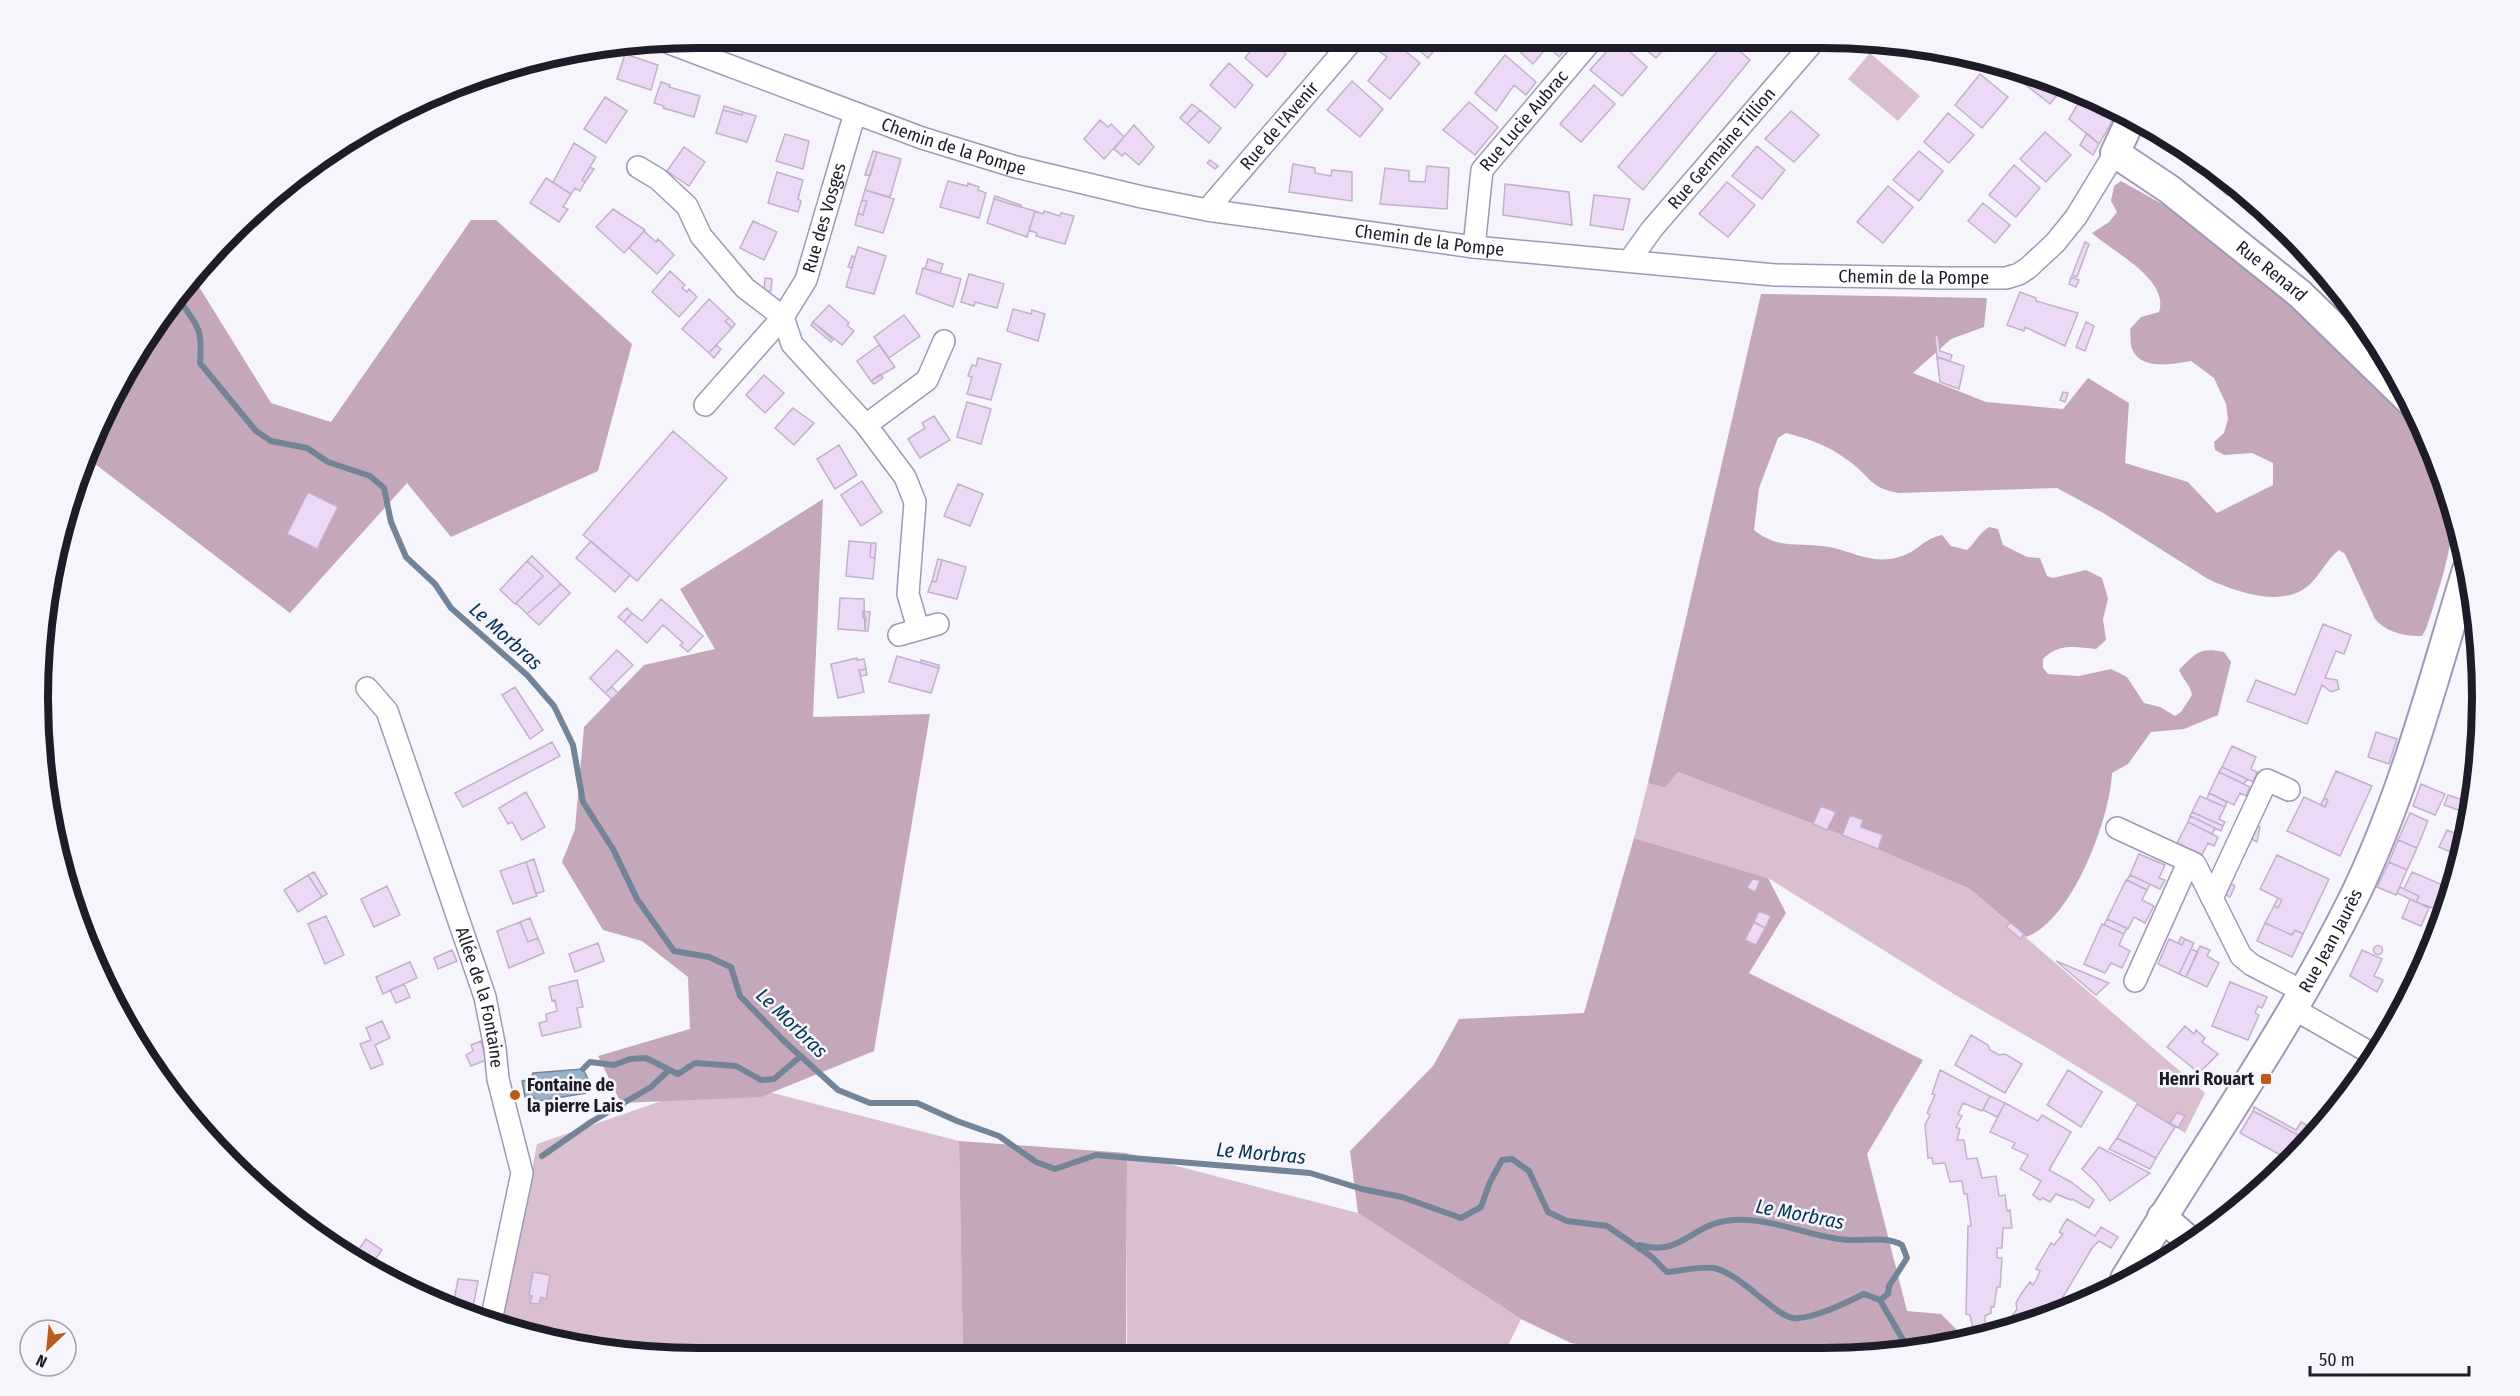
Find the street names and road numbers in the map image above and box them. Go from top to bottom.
street label: Rue Lucie Aubrac [1475,65,1573,176]
street label: Rue de l'Avenir [1235,77,1324,174]
street label: Rue Germaine Tillion [1663,83,1780,214]
street label: Chemin de la Pompe [878,113,1028,180]
street label: Rue des Vosges [798,160,851,275]
street label: Chemin de la Pompe [1353,220,1505,261]
street label: Rue Renard [2232,236,2312,306]
street label: Chemin de la Pompe [1838,265,1989,289]
street label: Rue Jean Jaurès [2294,885,2367,996]
street label: Allée de la Fontaine [451,924,508,1069]

